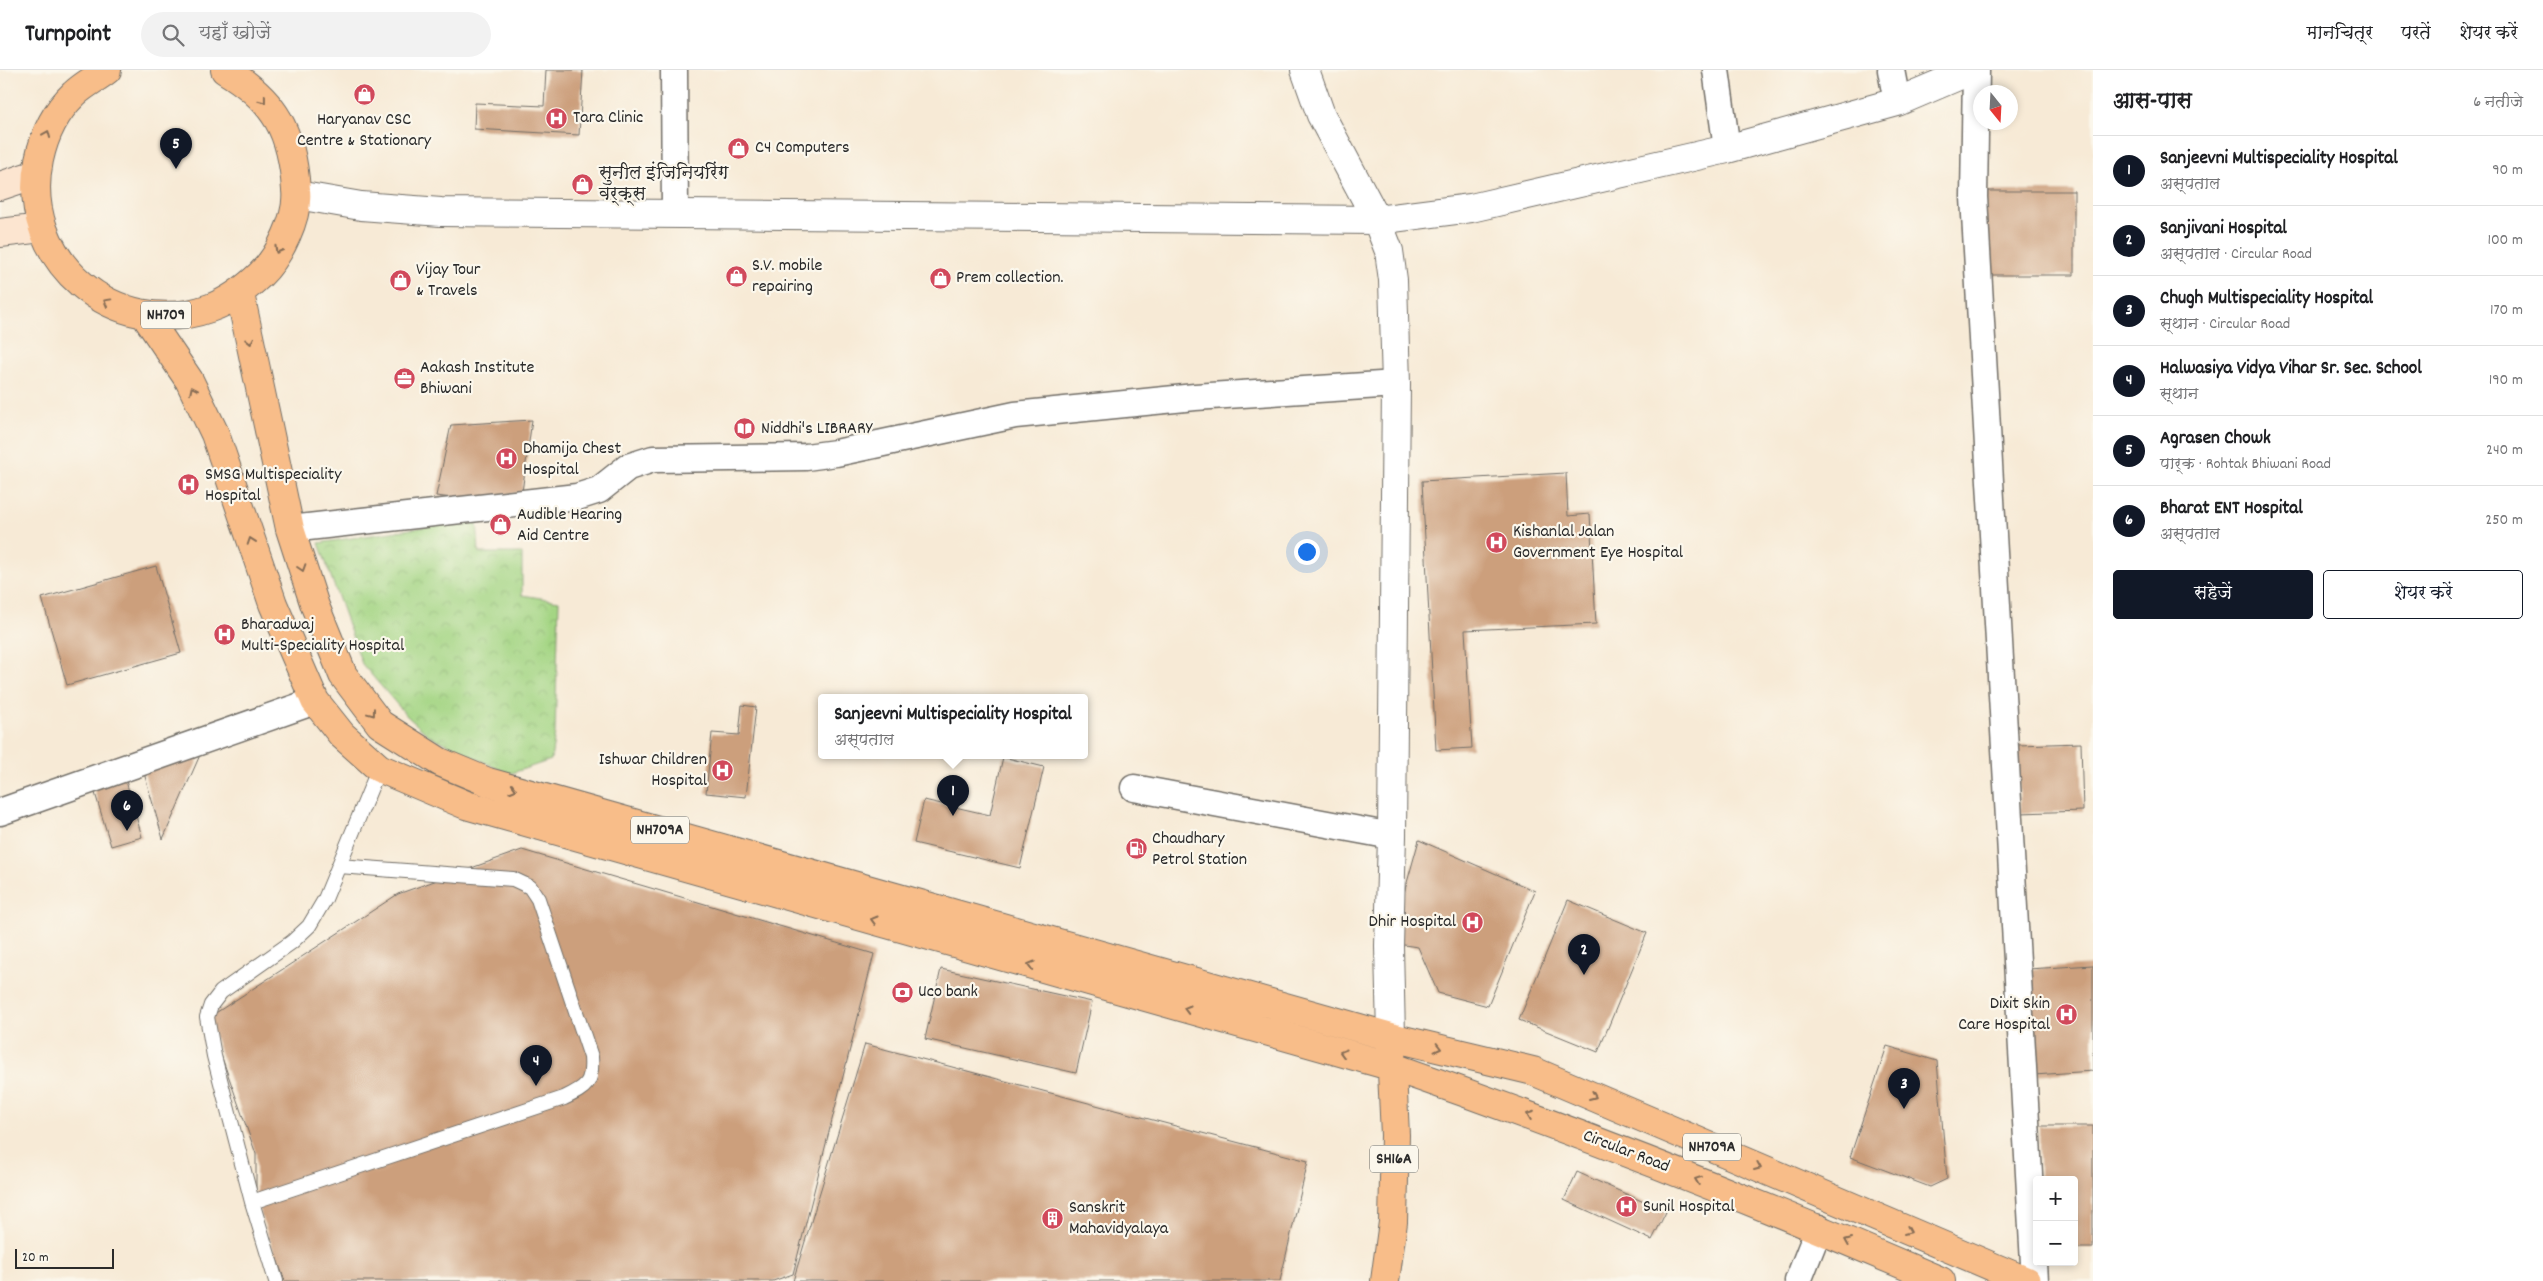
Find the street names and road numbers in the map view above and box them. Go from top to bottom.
road number: NH709 [141,302,191,328]
road number: NH709A [631,816,689,844]
street label: Circular Road [1579,1124,1673,1180]
road number: NH709A [1683,1134,1741,1160]
road number: SH16A [1370,1146,1418,1172]

